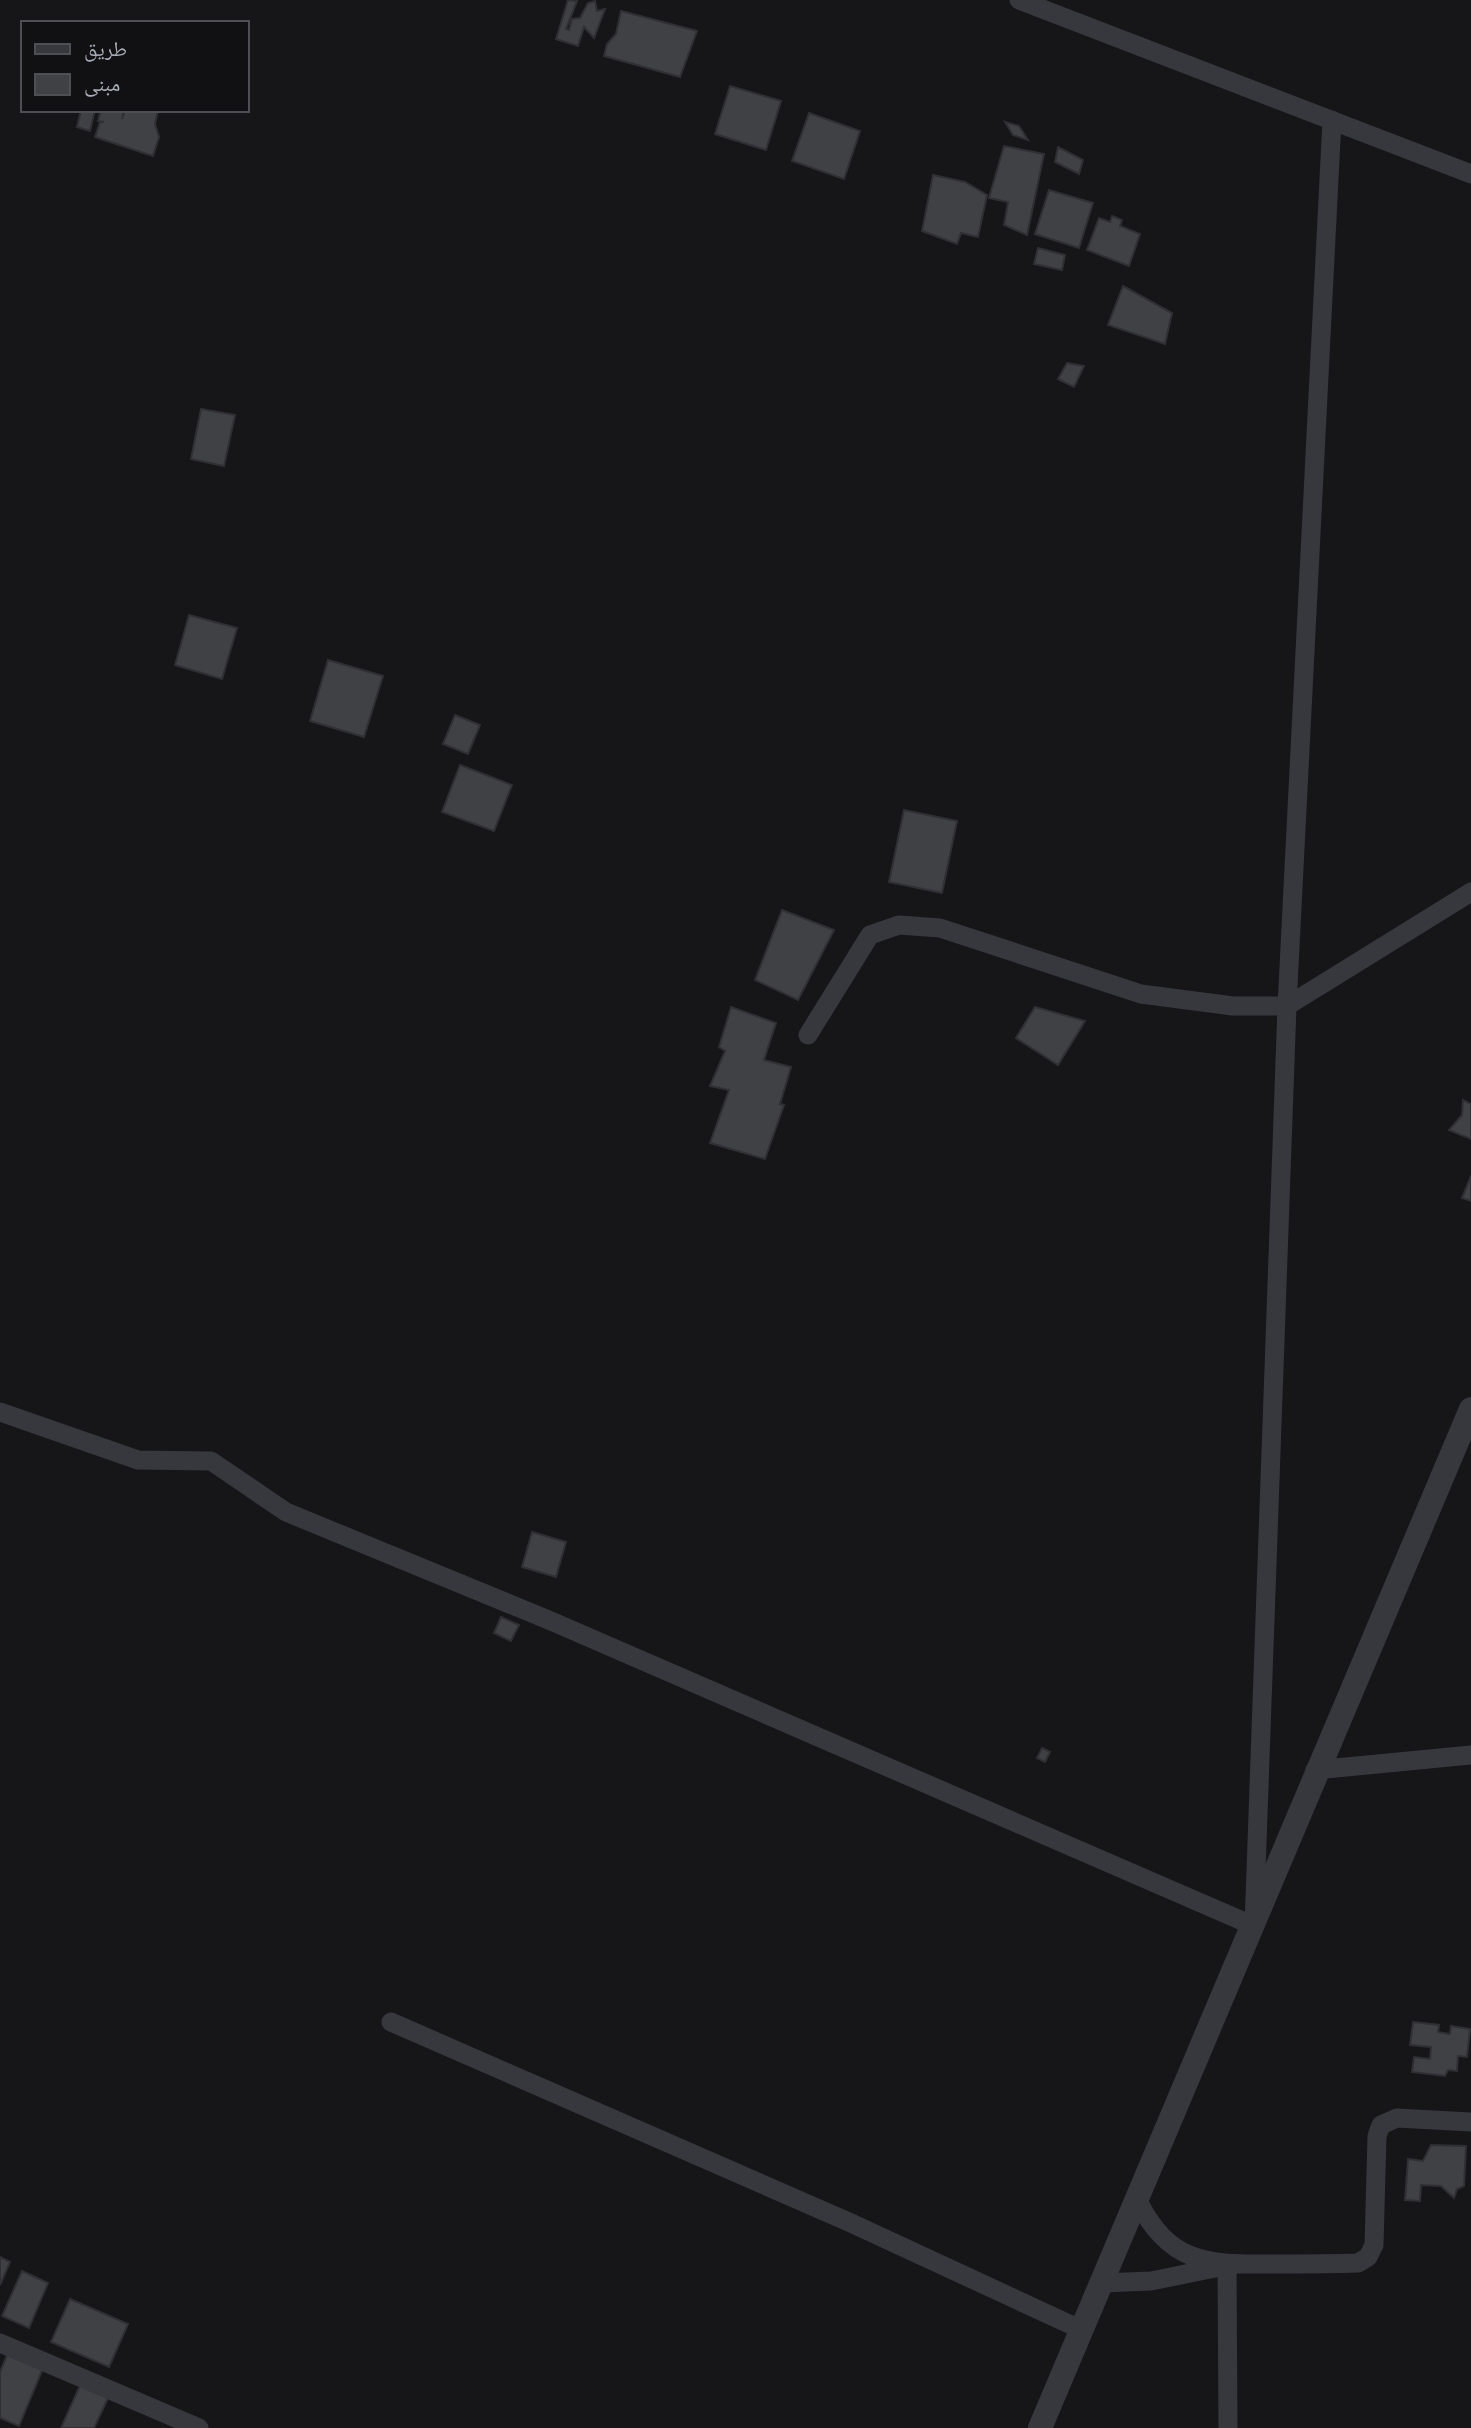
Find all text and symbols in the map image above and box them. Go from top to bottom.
legend [21,21,248,112]
text: طريق [84,39,127,62]
text: مبنى [84,74,120,97]

